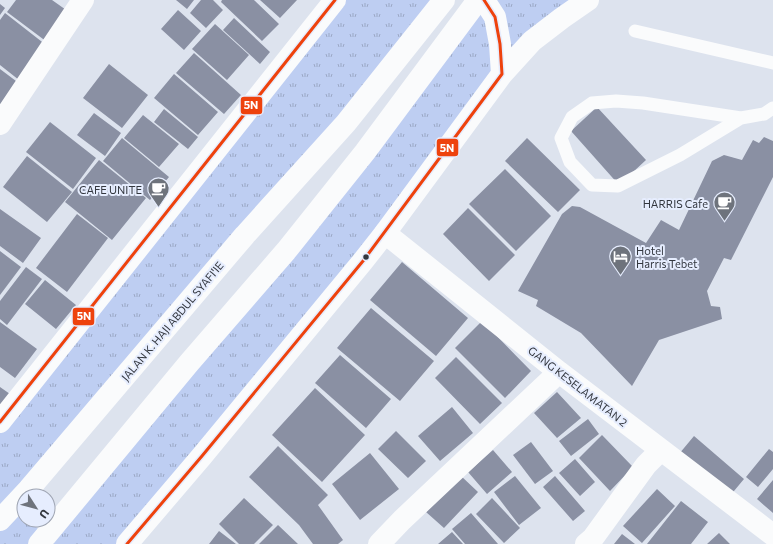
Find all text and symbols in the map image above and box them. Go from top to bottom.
line badge: 5N [240,96,263,115]
text: 5N [244,98,258,111]
line badge: 5N [436,138,459,157]
text: 5N [440,141,454,154]
cafe icon: CAFE UNITE [145,176,171,209]
place label: CAFE UNITE [79,183,142,196]
cafe icon: HARRIS Cafe [711,190,737,223]
place label: HARRIS Cafe [643,197,708,210]
hotel icon: Hotel Harris Tebet [608,243,634,276]
place label: Hotel Harris Tebet [636,244,698,270]
unlabelled marker [361,252,371,262]
street label: JALAN K. HAJI ABDUL SYAFI'IE [118,259,227,384]
line badge: 5N [72,307,95,326]
text: 5N [77,309,91,322]
street label: GANG KESELAMATAN 2 [526,343,630,429]
north arrow [16,488,56,528]
text: U [37,507,52,521]

